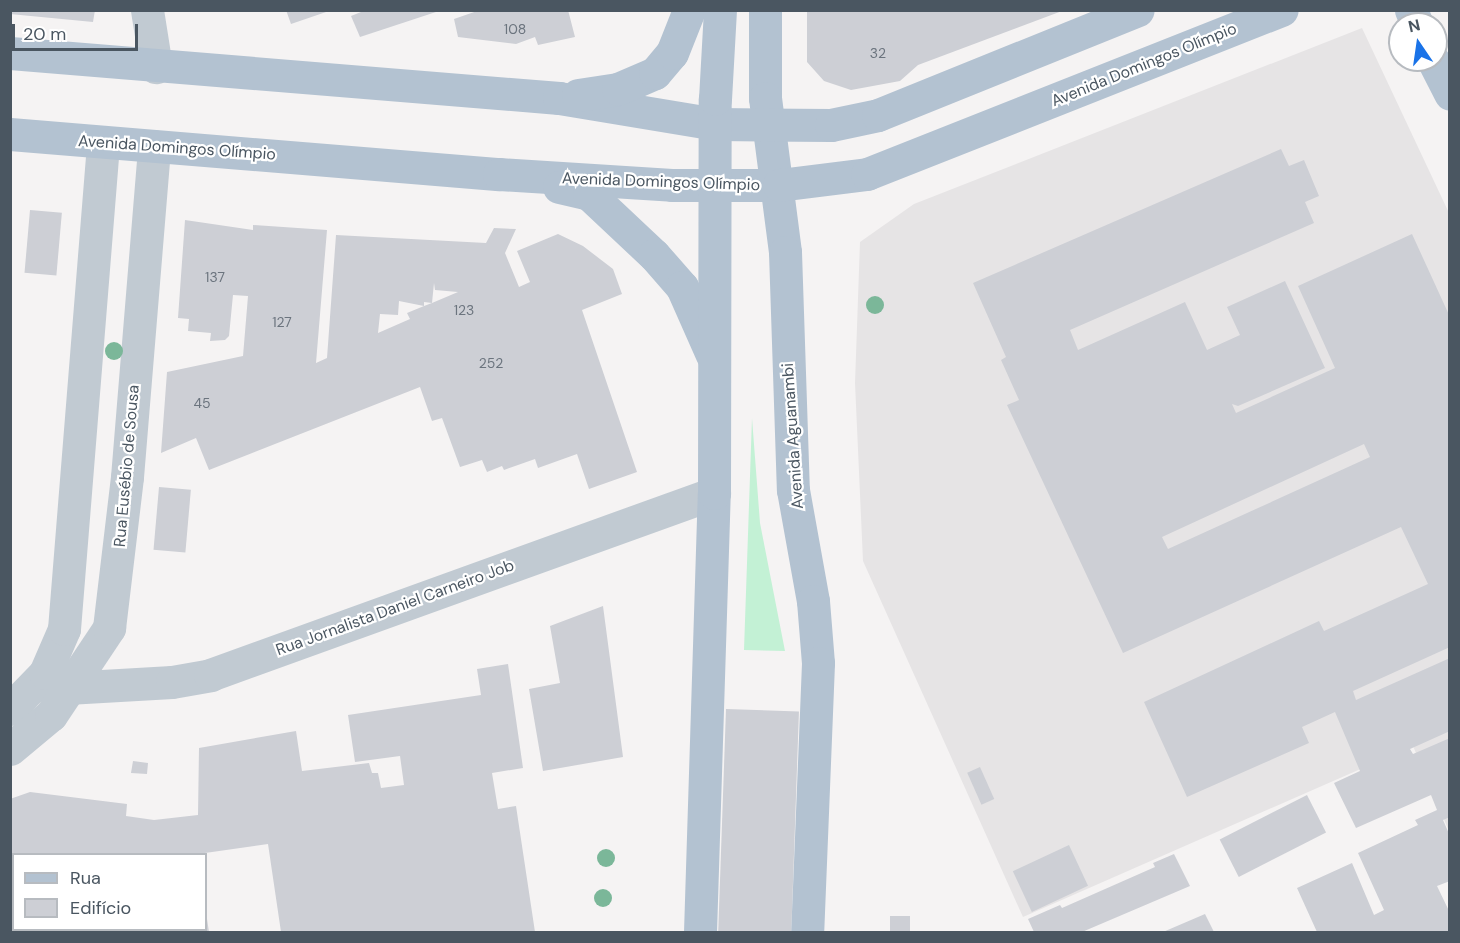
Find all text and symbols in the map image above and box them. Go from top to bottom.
scale bar [15,12,141,50]
north arrow [1388,12,1448,72]
text: N [1406,14,1422,37]
street label: Avenida Domingos Olímpio [1049,19,1239,111]
house number: 108 [504,21,526,37]
text: 20 m [23,22,66,46]
house number: 32 [870,45,886,61]
street label: Avenida Domingos Olímpio [77,132,277,164]
street label: Avenida Domingos Olímpio [562,169,760,195]
house number: 137 [205,269,225,285]
house number: 123 [454,302,474,318]
house number: 127 [272,314,292,330]
house number: 252 [479,355,503,371]
street label: Avenida Aguanambi [778,362,808,510]
street label: Rua Eusébio de Sousa [110,384,144,548]
house number: 45 [193,395,211,411]
street label: Rua Jornalista Daniel Carneiro Job [273,556,517,660]
legend [12,853,207,931]
text: Rua [70,866,101,890]
text: Edifício [70,896,131,920]

